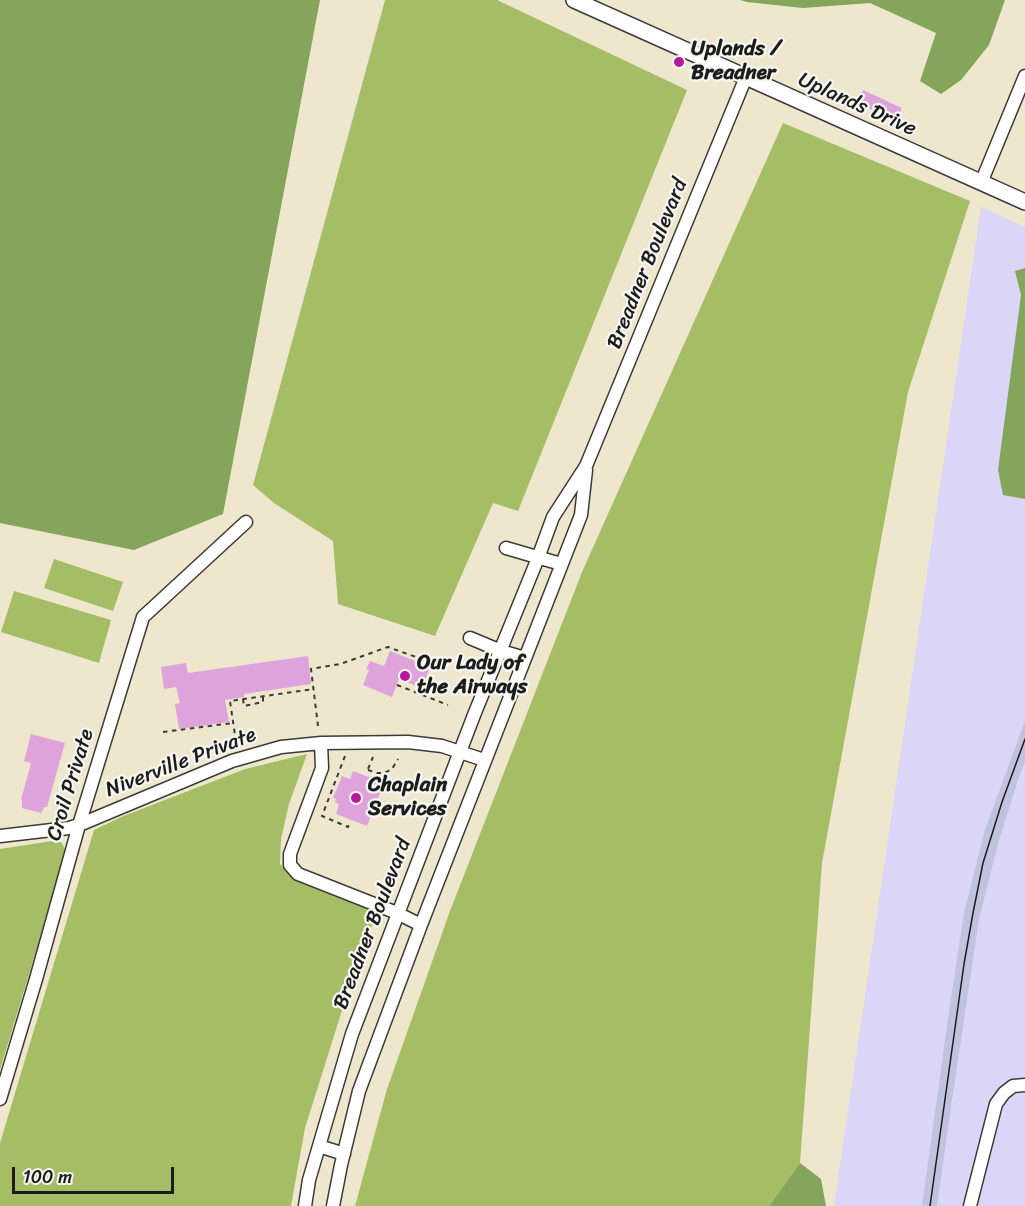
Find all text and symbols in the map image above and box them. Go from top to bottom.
place label: Uplands / Breadner [691,37,781,87]
marker: Uplands / Breadner [672,55,686,69]
street label: Uplands Drive [794,68,920,142]
street label: Breadner Boulevard [602,175,694,353]
place label: Our Lady of the Airways [417,651,527,701]
marker: Our Lady of the Airways [398,669,412,683]
street label: Niverville Private [102,723,260,803]
street label: Croil Private [42,726,100,844]
place label: Chaplain Services [368,773,447,823]
marker: Chaplain Services [349,791,363,805]
street label: Breadner Boulevard [329,835,417,1013]
scale bar [15,1155,177,1193]
text: 100 m [23,1161,72,1193]

